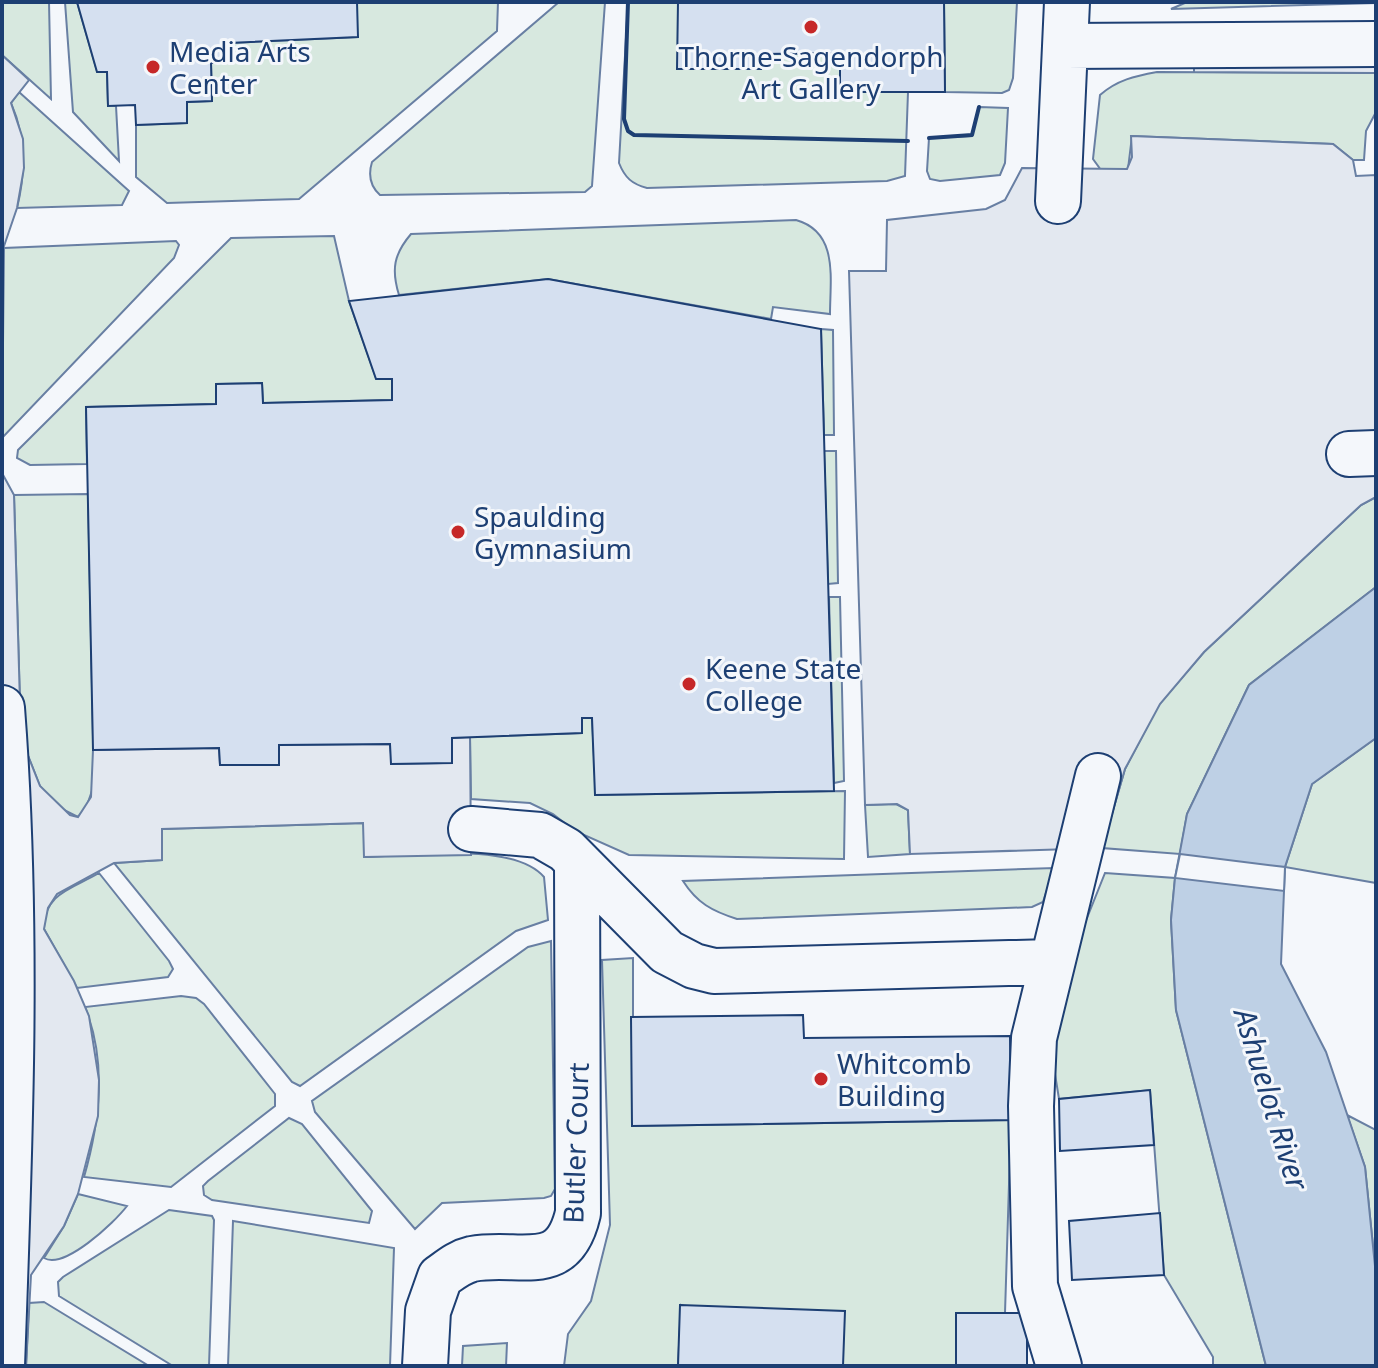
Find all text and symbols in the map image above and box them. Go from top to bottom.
marker: Thorne-Sagendorph Art Gallery [802,18,820,36]
place label: Media Arts Center [169,32,311,102]
place label: Thorne-Sagendorph Art Gallery [678,37,944,107]
marker: Media Arts Center [144,58,162,76]
place label: Spaulding Gymnasium [474,497,632,567]
marker: Spaulding Gymnasium [449,523,467,541]
place label: Keene State College [705,649,861,719]
marker: Keene State College [680,675,698,693]
water label: Ashuelot River [1224,1001,1319,1196]
place label: Whitcomb Building [837,1044,971,1114]
street label: Butler Court [553,1062,597,1224]
marker: Whitcomb Building [812,1070,830,1088]

